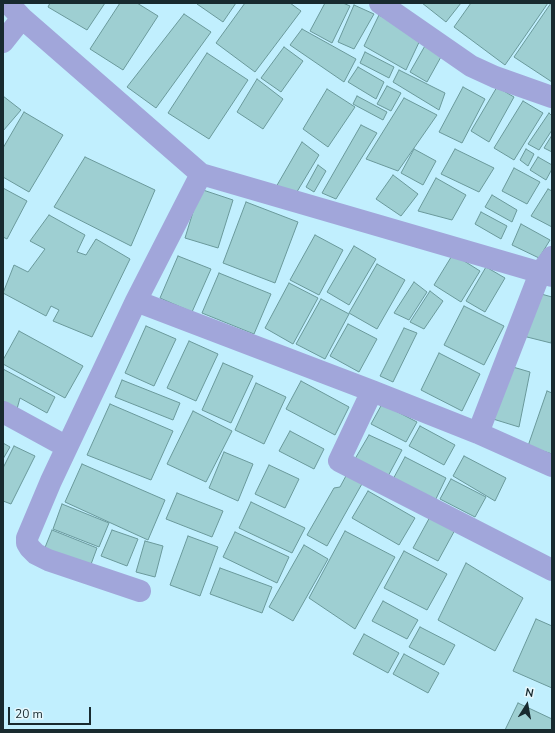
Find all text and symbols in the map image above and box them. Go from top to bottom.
north arrow [507,685,547,725]
text: N [524,685,535,701]
scale bar [10,699,93,725]
text: 20 m [15,706,43,722]

